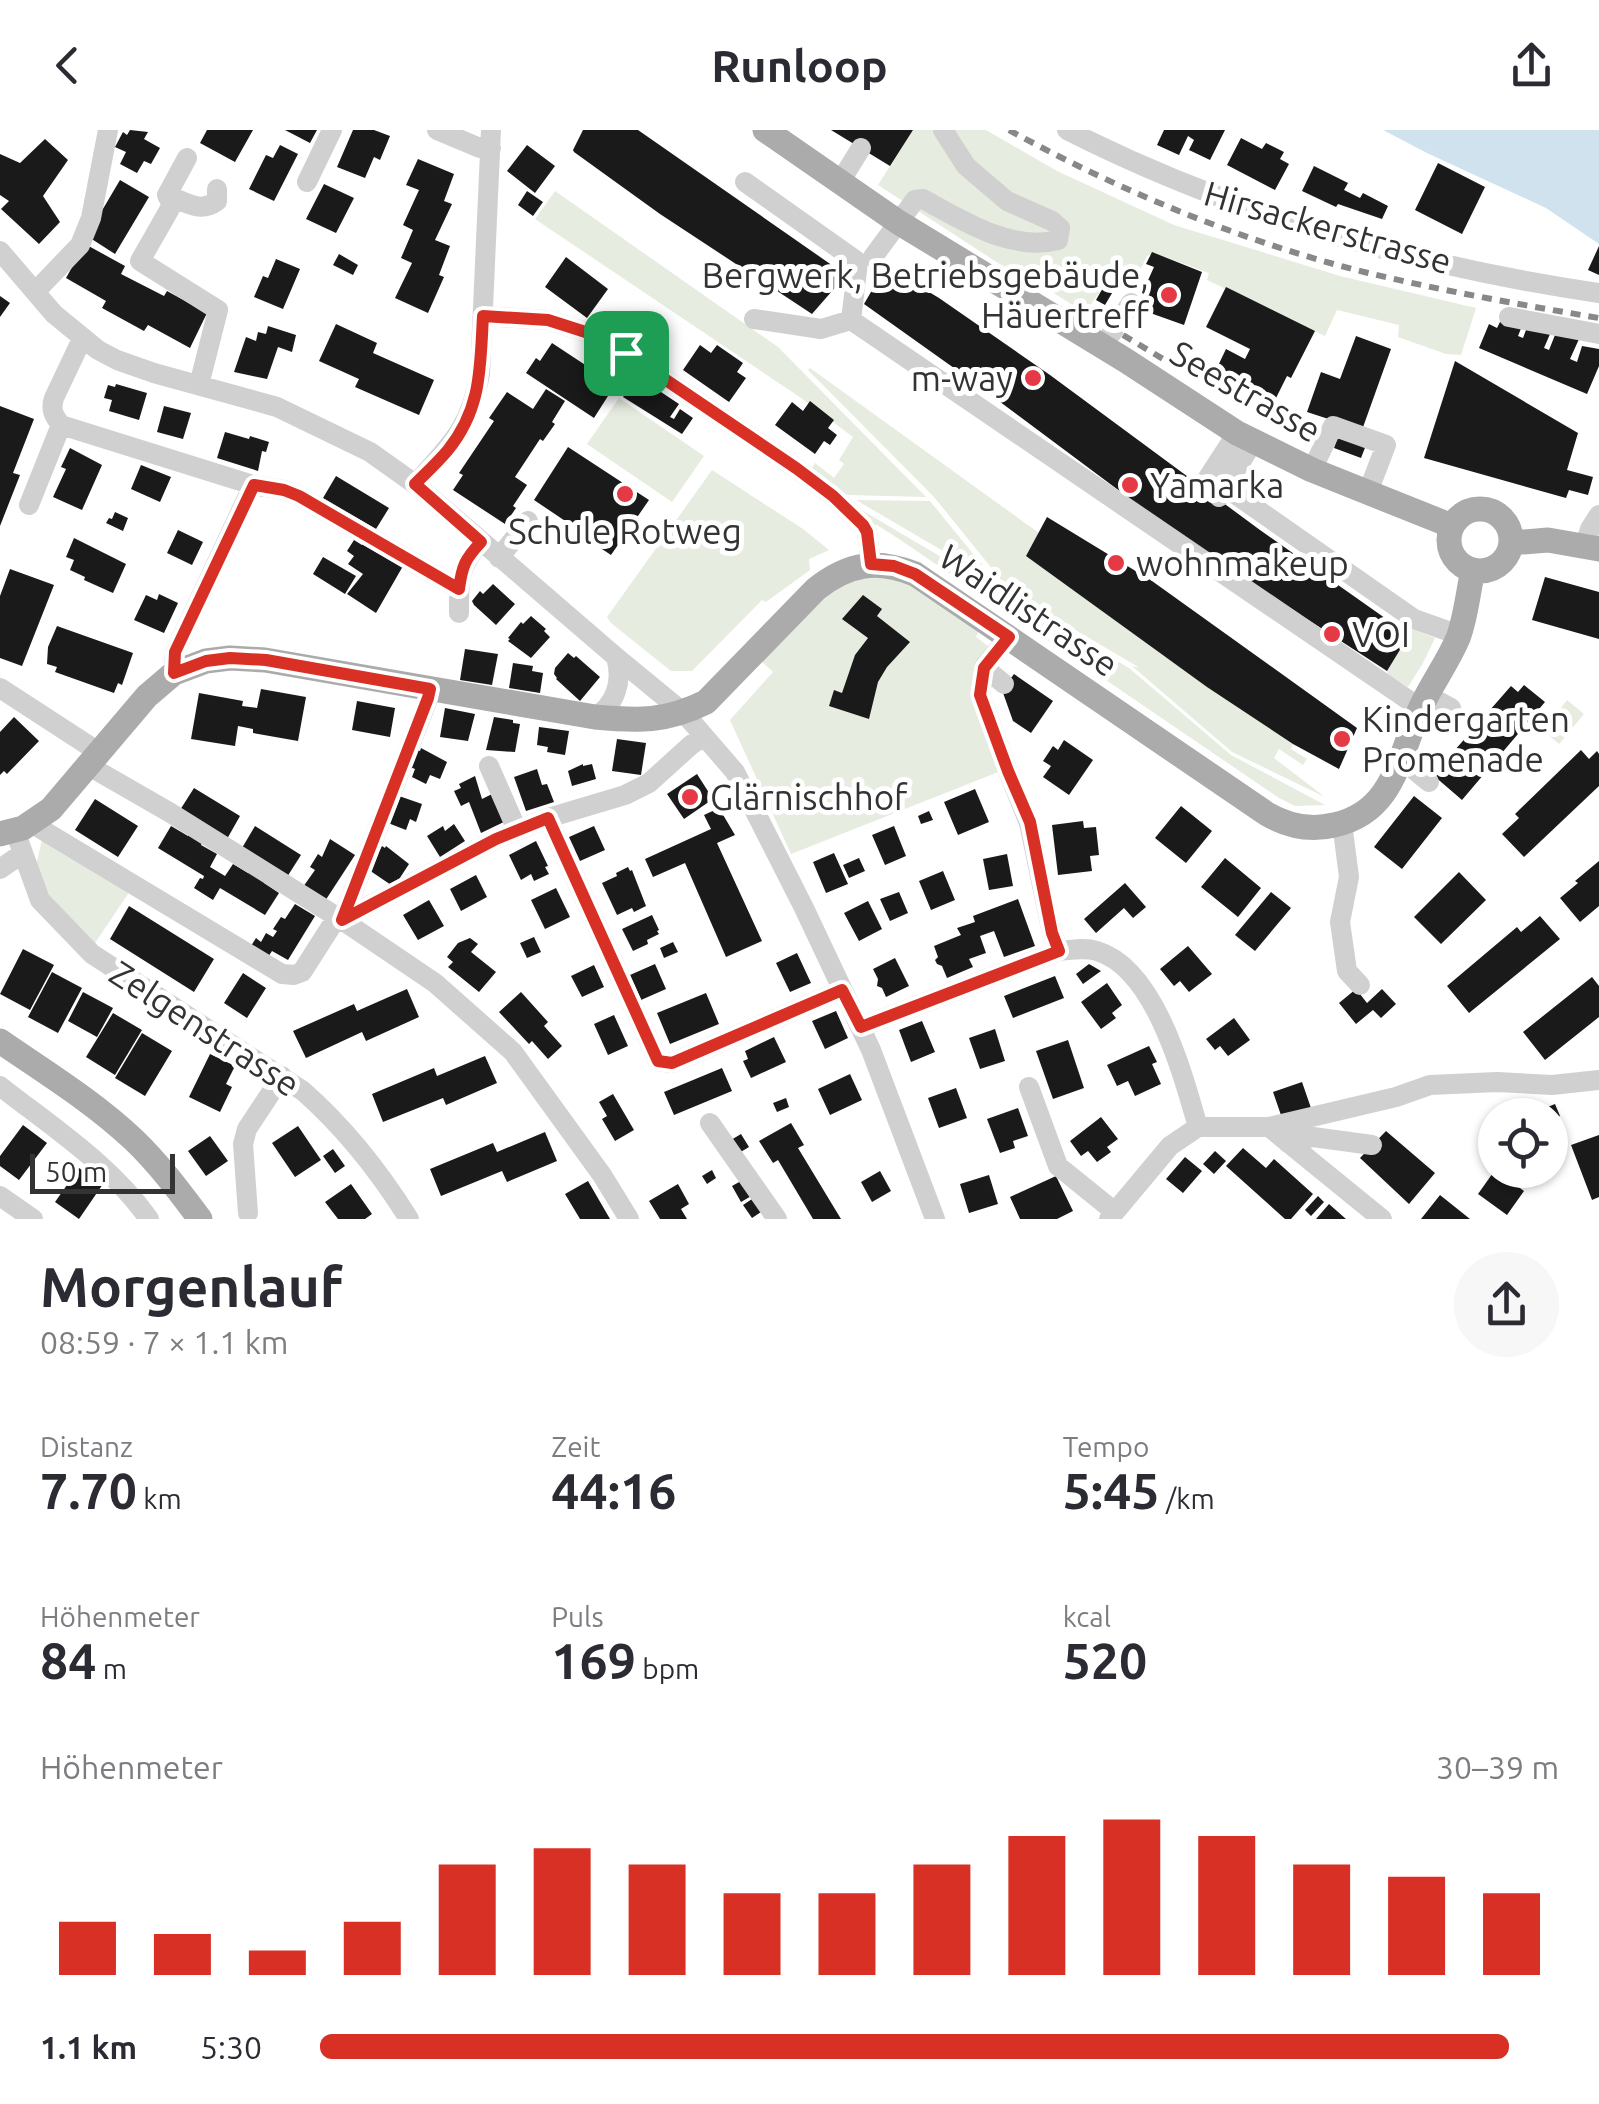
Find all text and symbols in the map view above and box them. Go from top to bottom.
icon: back [40,38,95,93]
icon: share [1504,38,1559,93]
text: Runloop [711,40,888,91]
street label: Hirsackerstrasse [1200,173,1456,281]
place label: Bergwerk, Betriebsgebäude, Häuertreff [702,255,1149,335]
marker: Bergwerk, Betriebsgebäude, Häuertreff [1158,284,1180,306]
pin [584,311,669,396]
icon: arrive [599,326,654,381]
street label: Seestrasse [1164,332,1328,450]
place label: m-way [911,358,1013,398]
marker: m-way [1022,367,1044,389]
place label: Yamarka [1150,465,1284,505]
marker: Yamarka [1119,474,1141,496]
marker: Schule Rotweg [614,483,636,505]
place label: Schule Rotweg [508,511,742,551]
street label: Waidlistrasse [932,536,1126,684]
place label: wohnmakeup [1136,543,1349,583]
marker: wohnmakeup [1105,552,1127,574]
place label: VOI [1352,614,1410,654]
marker: VOI [1321,623,1343,645]
place label: Kindergarten Promenade [1362,699,1570,779]
marker: Kindergarten Promenade [1331,728,1353,750]
place label: Glärnischhof [710,777,908,817]
marker: Glärnischhof [679,786,701,808]
street label: Zelgenstrasse [103,952,307,1104]
map controls [1478,1098,1568,1188]
button: locate [1478,1098,1568,1188]
scale bar [30,1149,175,1194]
text: 50 m [45,1156,107,1187]
button: share [1454,1252,1559,1357]
text: Morgenlauf [40,1256,343,1317]
text: 08:59 · 7 × 1.1 km [40,1324,288,1360]
text: Distanz [40,1431,133,1462]
text: Zeit [551,1431,600,1462]
text: Tempo [1063,1431,1149,1462]
text: 7.70 [40,1462,137,1518]
text: 44:16 [551,1462,676,1518]
text: 5:45 [1063,1462,1160,1518]
text: km [137,1483,182,1514]
text: /km [1160,1483,1215,1514]
text: Höhenmeter [40,1601,200,1632]
text: Puls [551,1601,604,1632]
text: kcal [1063,1601,1111,1632]
text: 84 [40,1632,96,1688]
text: 169 [551,1632,636,1688]
text: 520 [1063,1632,1147,1688]
text: m [96,1653,127,1684]
text: bpm [636,1653,699,1684]
text: Höhenmeter [40,1749,223,1785]
text: 30–39 m [1436,1749,1559,1785]
text: 1.1 km [40,2029,137,2065]
text: 5:30 [200,2029,262,2065]

